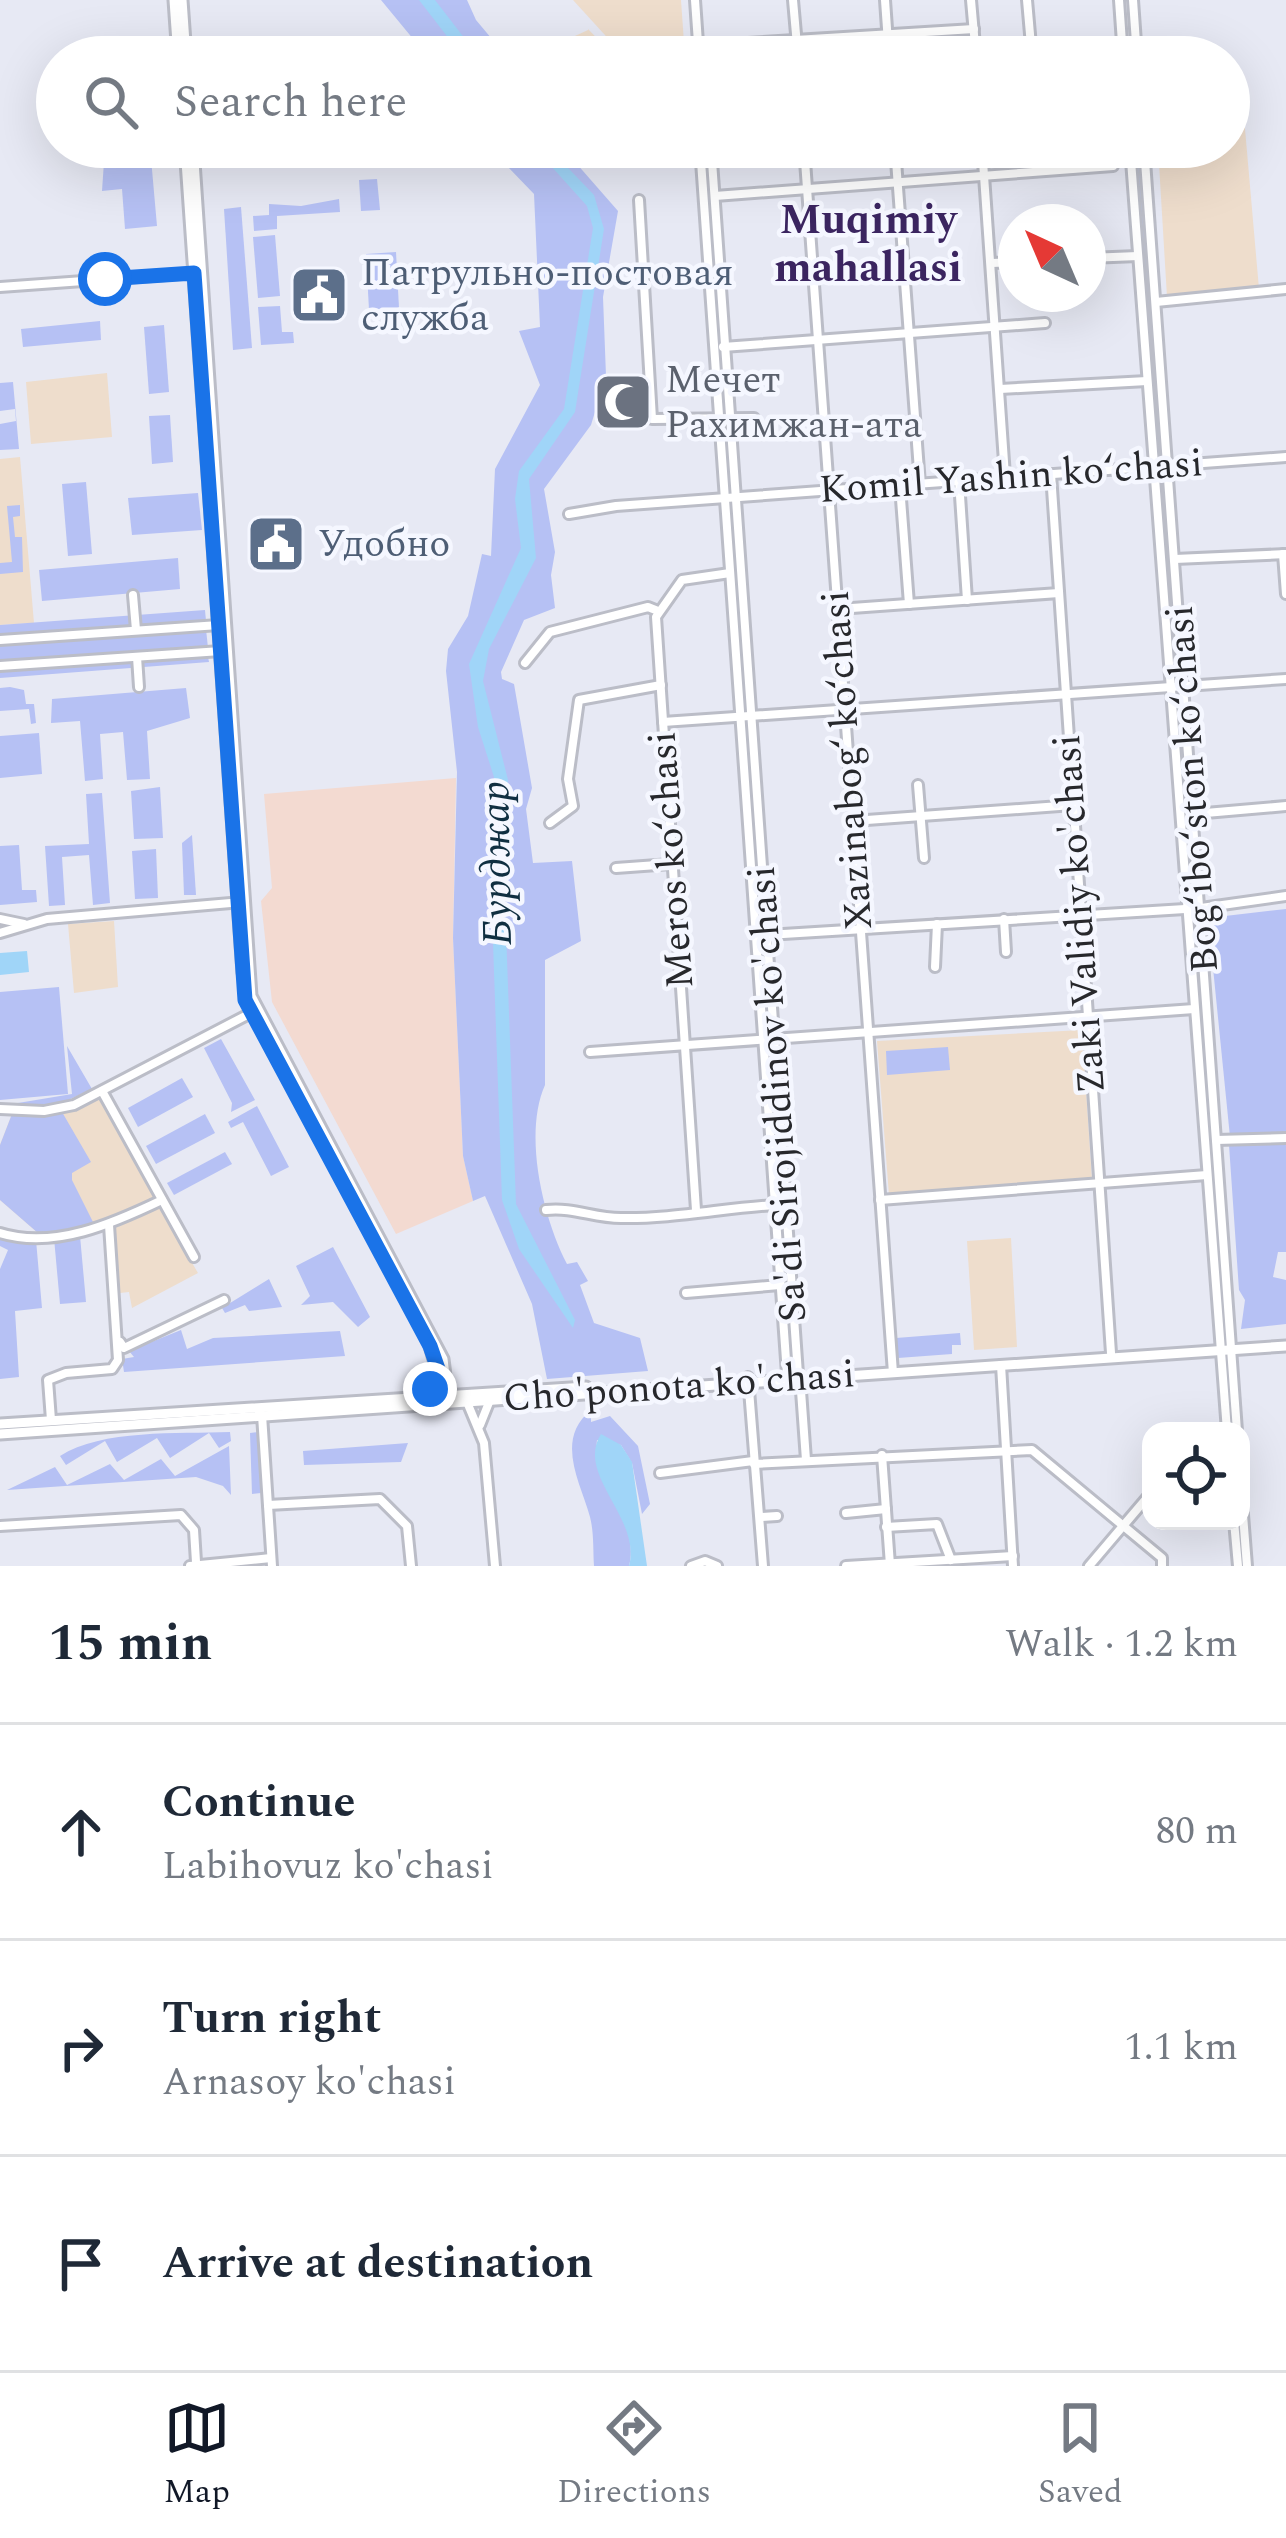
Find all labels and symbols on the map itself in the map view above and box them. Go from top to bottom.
district label: Muqimiy mahallasi [774,189,962,300]
north arrow [998,204,1106,312]
place label: Патрульно-постовая служба [361,244,734,348]
route start [78,252,132,306]
public building icon: Патрульно-постовая служба [288,264,350,326]
place label: Мечет Рахимжан-ата [665,351,922,455]
mosque icon: Мечет Рахимжан-ата [592,371,654,433]
street label: Komil Yashin koʻchasi [817,434,1205,520]
public building icon: Удобно [245,513,307,575]
place label: Удобно [318,515,450,574]
street label: Xazinabog‘ ko‘chasi [807,588,889,932]
street label: Bogʻiboʻston koʻchasi [1151,603,1235,975]
street label: Meros ko‘chasi [634,729,710,991]
street label: Zaki Validiy ko'chasi [1038,732,1122,1096]
water label: Бурджар [464,780,530,946]
street label: Sa'di Sirojiddinov ko'chasi [733,864,823,1324]
street label: Cho'ponota ko'chasi [501,1345,857,1429]
route end [403,1362,457,1416]

